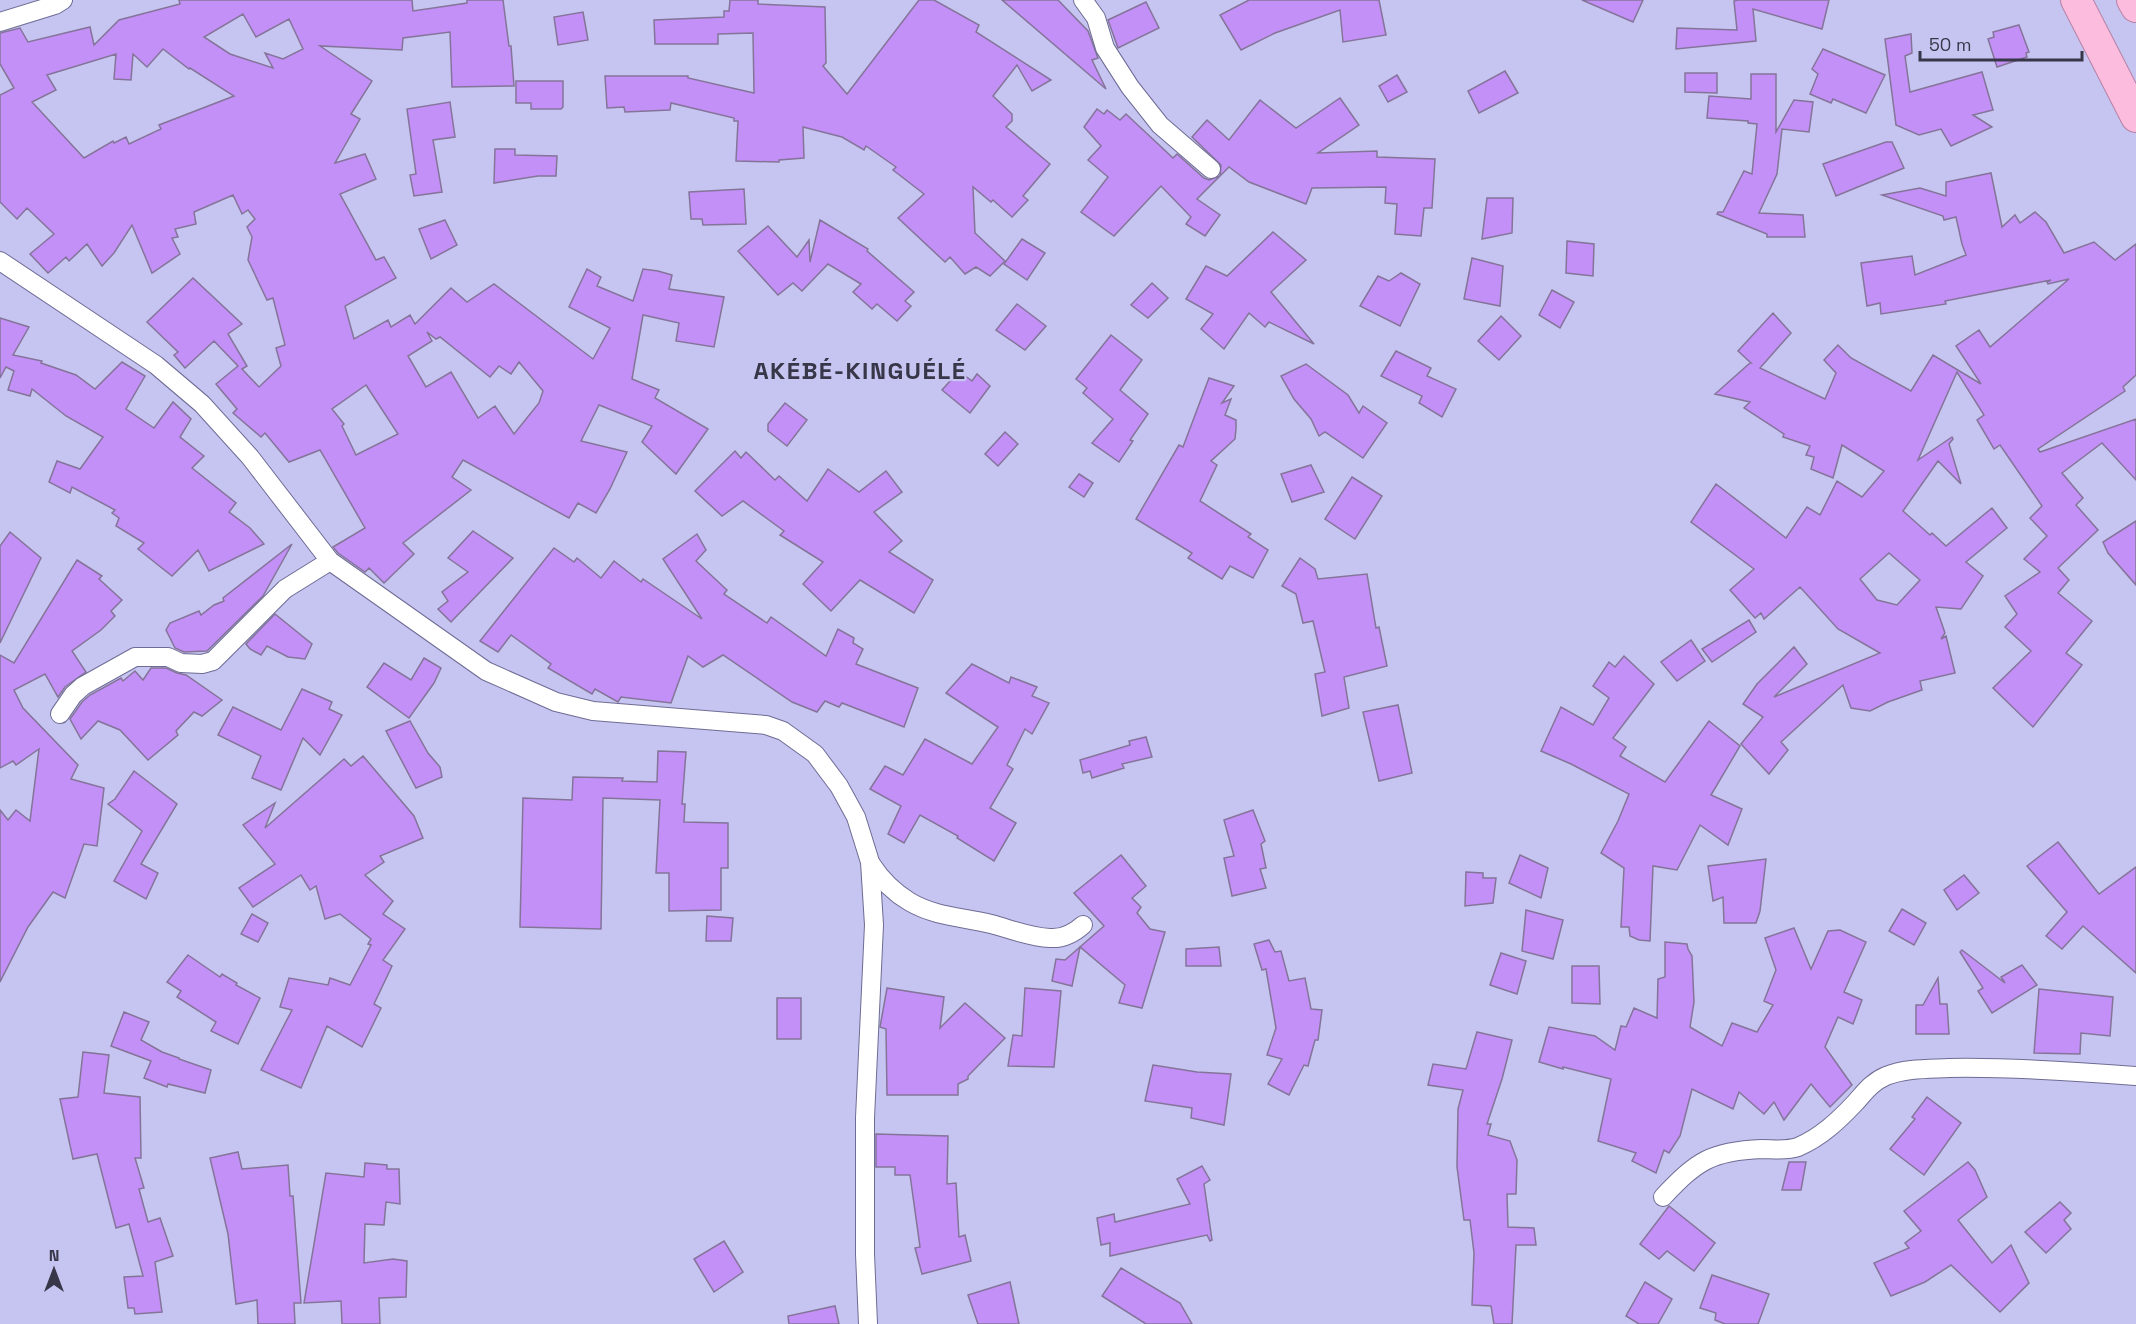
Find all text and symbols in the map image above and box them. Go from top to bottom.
scale bar [1920,24,2082,62]
text: 50 m [1929,33,1971,56]
district label: AKÉBÉ-KINGUÉLÉ [753,355,967,386]
north arrow [24,1240,84,1300]
text: N [49,1245,59,1266]

